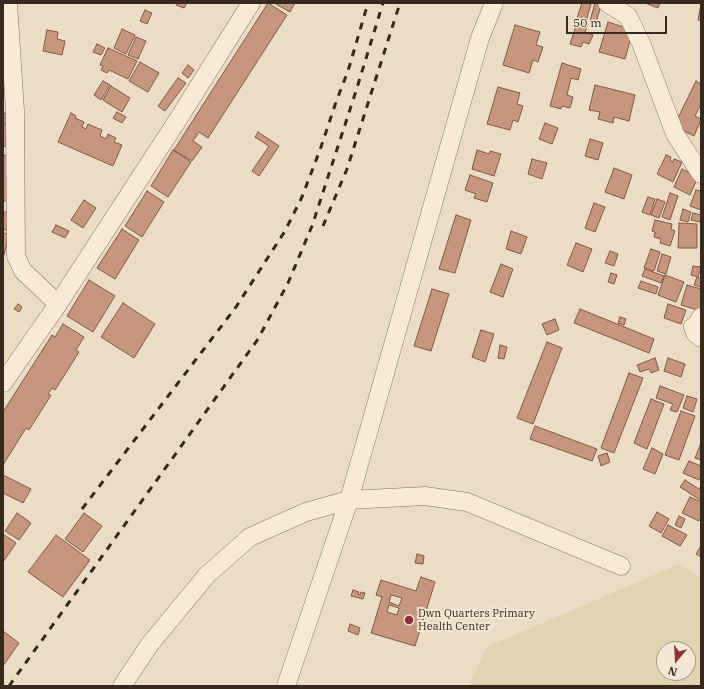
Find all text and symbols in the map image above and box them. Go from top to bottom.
scale bar [568,8,669,34]
text: 50 m [573,15,602,30]
place label: Dwn Quarters Primary Health Center [418,607,535,633]
marker: Dwn Quarters Primary Health Center [403,614,415,626]
north arrow [656,641,696,681]
text: N [666,663,679,679]

